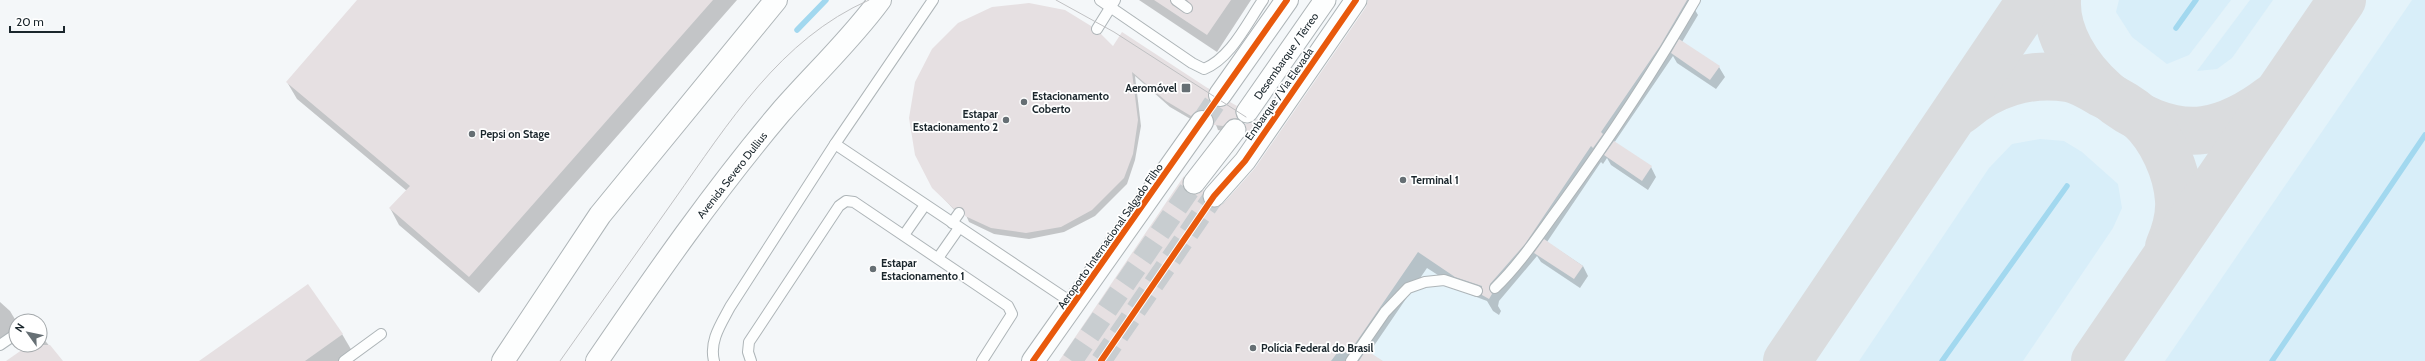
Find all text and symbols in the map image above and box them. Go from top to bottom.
scale bar [10,8,64,34]
street label: Desembarque / Térreo [1251,10,1321,102]
text: 20 m [16,14,44,29]
street label: Embarque / Via Elevada [1242,44,1317,143]
place label: Aeromóvel [1125,81,1177,95]
marker: Aeromóvel [1180,82,1192,94]
place label: Estacionamento Coberto [1032,89,1109,116]
marker: Estacionamento Coberto [1019,97,1029,107]
place label: Estapar Estacionamento 2 [913,107,998,134]
marker: Estapar Estacionamento 2 [1001,115,1011,125]
place label: Pepsi on Stage [480,127,550,141]
marker: Pepsi on Stage [467,129,477,139]
street label: Avenida Severo Dullius [694,129,770,221]
street label: Aeroporto Internacional Salgado Filho [1054,160,1166,312]
place label: Terminal 1 [1411,173,1459,187]
marker: Terminal 1 [1398,175,1408,185]
place label: Estapar Estacionamento 1 [881,256,964,283]
marker: Estapar Estacionamento 1 [868,264,878,274]
north arrow [8,313,48,353]
text: N [12,320,28,335]
place label: Polícia Federal do Brasil [1261,341,1373,355]
marker: Polícia Federal do Brasil [1248,343,1258,353]

